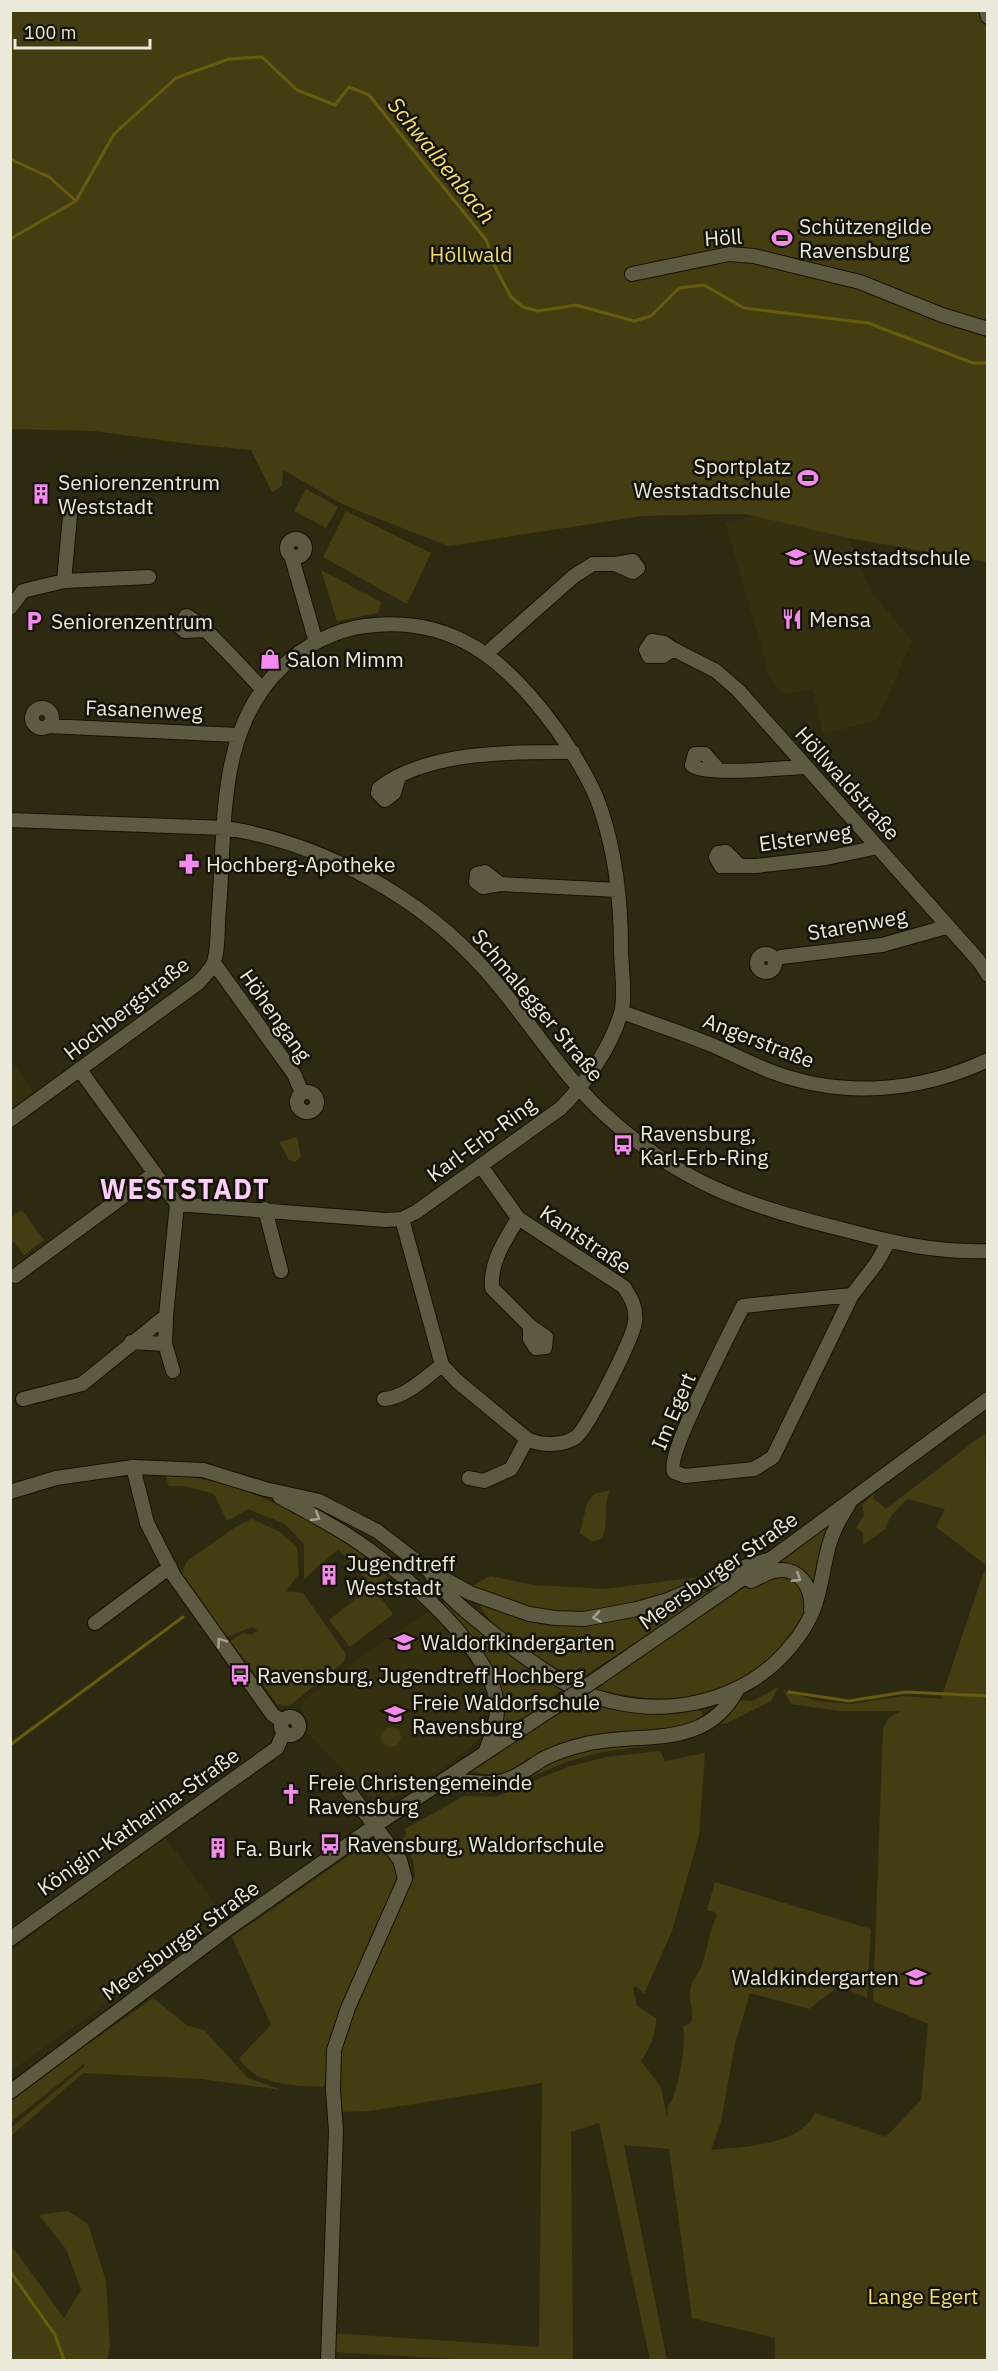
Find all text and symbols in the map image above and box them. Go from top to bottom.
scale bar [15,12,150,50]
text: 100 m [24,21,76,44]
water label: Schwalbenbach [382,91,502,229]
place label: Schützengilde Ravensburg [799,212,932,264]
street label: Höll [703,222,743,252]
sports icon: Schützengilde Ravensburg [770,226,794,250]
park label: Höllwald [430,240,512,268]
place label: Sportplatz Weststadtschule [634,452,791,504]
sports icon: Sportplatz Weststadtschule [796,466,820,490]
place label: Seniorenzentrum Weststadt [58,468,220,520]
building icon: Seniorenzentrum Weststadt [29,482,53,506]
place label: Weststadtschule [813,543,970,571]
school or university icon: Weststadtschule [784,545,808,569]
place label: Mensa [809,605,871,633]
place label: Seniorenzentrum [51,607,213,635]
restaurant icon: Mensa [780,607,804,631]
parking icon: Seniorenzentrum [22,609,46,633]
place label: Salon Mimm [287,645,404,673]
shop icon: Salon Mimm [258,647,282,671]
street label: Fasanenweg [85,693,203,725]
street label: Höllwaldstraße [789,720,907,846]
street label: Elsterweg [757,817,853,857]
place label: Hochberg-Apotheke [206,850,396,878]
pharmacy icon: Hochberg-Apotheke [177,852,201,876]
street label: Starenweg [805,901,909,947]
street label: Schmalegger Straße [466,923,610,1087]
street label: Hochbergstraße [57,950,195,1066]
street label: Höhengang [234,963,318,1067]
street label: Angerstraße [699,1006,819,1074]
street label: Karl-Erb-Ring [421,1090,541,1188]
place label: Ravensburg, Karl-Erb-Ring [640,1119,768,1171]
bus stop icon: Ravensburg, Karl-Erb-Ring [611,1133,635,1157]
district label: WESTSTADT [100,1171,270,1206]
street label: Kantstraße [535,1198,637,1280]
street label: Im Egert [644,1368,702,1454]
street label: Meersburger Straße [633,1505,803,1635]
one-way arrow [310,1510,321,1522]
place label: Jugendtreff Weststadt [346,1549,456,1601]
building icon: Jugendtreff Weststadt [317,1563,341,1587]
one-way arrow [791,1570,802,1581]
one-way arrow [593,1611,602,1623]
place label: Waldorfkindergarten [421,1628,615,1656]
school or university icon: Waldorfkindergarten [392,1630,416,1654]
one-way arrow [217,1638,228,1649]
place label: Ravensburg, Jugendtreff Hochberg [257,1661,584,1689]
bus stop icon: Ravensburg, Jugendtreff Hochberg [228,1663,252,1687]
place label: Freie Waldorfschule Ravensburg [412,1688,600,1740]
school or university icon: Freie Waldorfschule Ravensburg [383,1702,407,1726]
street label: Königin-Katharina-Straße [31,1741,245,1901]
place label: Freie Christengemeinde Ravensburg [308,1768,532,1820]
church icon: Freie Christengemeinde Ravensburg [279,1782,303,1806]
place label: Ravensburg, Waldorfschule [347,1830,604,1858]
bus stop icon: Ravensburg, Waldorfschule [318,1832,342,1856]
place label: Fa. Burk [235,1834,312,1862]
building icon: Fa. Burk [206,1836,230,1860]
street label: Meersburger Straße [96,1873,264,2007]
place label: Waldkindergarten [731,1963,899,1991]
school or university icon: Waldkindergarten [904,1965,928,1989]
park label: Lange Egert [868,2282,978,2310]

